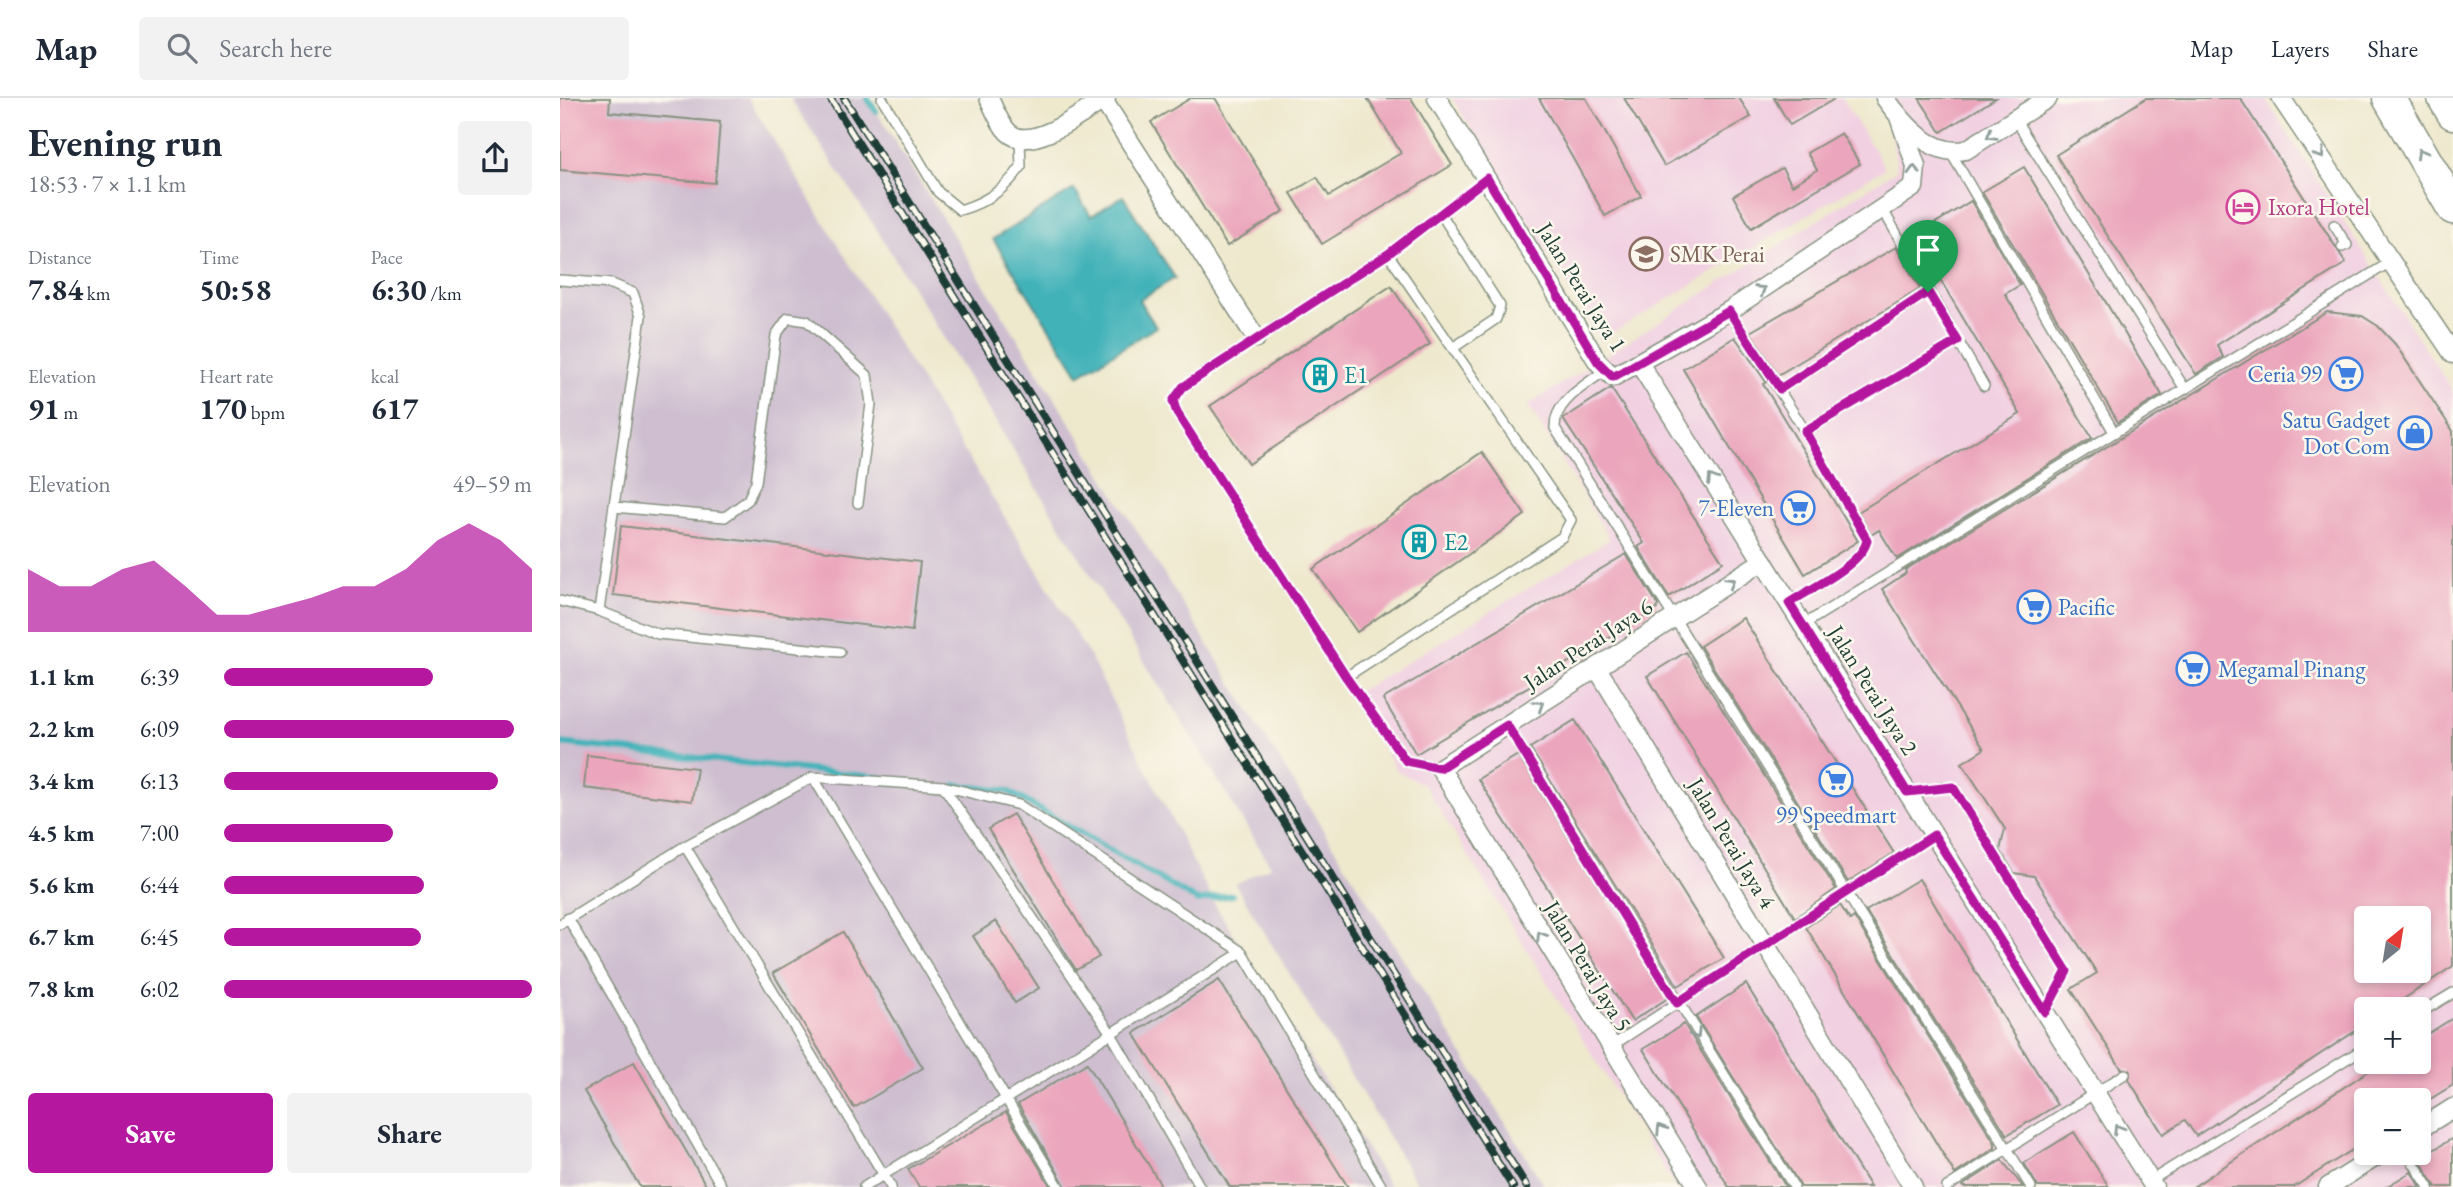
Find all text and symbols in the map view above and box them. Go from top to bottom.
search box [139,17,629,80]
text: Map [35,27,97,70]
icon: search [163,29,201,67]
text: Search here [219,31,332,65]
text: Map [2190,33,2233,64]
text: Layers [2271,33,2330,64]
text: Share [2368,33,2418,64]
text: Evening run [28,118,223,167]
button: share [458,121,532,195]
one-way arrow [1985,126,1998,139]
one-way arrow [2312,146,2324,159]
one-way arrow [2416,148,2429,160]
one-way arrow [1906,164,1921,175]
text: 18:53 · 7 × 1.1 km [28,169,186,199]
hotel icon: Ixora Hotel [2224,188,2262,226]
place label: Ixora Hotel [2268,192,2370,222]
street label: Jalan Perai Jaya 1 [1529,215,1634,357]
pin [1898,220,1958,292]
icon: arrive [1909,231,1947,269]
school or university icon: SMK Perai [1627,235,1665,273]
place label: SMK Perai [1670,239,1765,269]
text: Distance [28,245,91,270]
text: Time [199,245,239,270]
text: Pace [371,245,403,270]
text: 7.84 [28,270,83,309]
text: 50:58 [199,270,271,309]
text: 6:30 [371,270,427,309]
text: km [83,281,111,306]
text: /km [427,281,462,306]
one-way arrow [1753,286,1766,298]
supermarket icon: Ceria 99 [2327,355,2365,393]
building icon: E1 [1301,356,1339,394]
place label: Ceria 99 [2248,359,2322,389]
place label: E1 [1344,360,1368,390]
text: Elevation [28,364,96,389]
text: Heart rate [199,364,273,389]
text: kcal [371,364,399,389]
text: 91 [28,389,60,428]
text: 170 [199,389,247,428]
text: 617 [371,389,418,428]
text: m [60,400,78,425]
text: bpm [247,400,285,425]
place label: Satu Gadget Dot Com [2282,405,2391,461]
shop icon: Satu Gadget Dot Com [2396,414,2434,452]
text: Elevation [28,469,111,499]
text: 49–59 m [453,469,532,499]
one-way arrow [1707,474,1720,487]
supermarket icon: 7-Eleven [1779,489,1817,527]
place label: 7-Eleven [1699,493,1774,523]
building icon: E2 [1400,523,1438,561]
place label: E2 [1444,527,1468,557]
one-way arrow [1722,578,1735,591]
supermarket icon: Pacific [2015,588,2053,626]
street label: Jalan Perai Jaya 6 [1516,591,1658,698]
place label: Pacific [2058,592,2115,622]
street label: Jalan Perai Jaya 2 [1820,618,1925,760]
supermarket icon: Megamal Pinang [2174,650,2212,688]
place label: Megamal Pinang [2218,654,2366,684]
text: 1.1 km [28,662,95,692]
text: 6:39 [140,662,179,692]
one-way arrow [1531,700,1544,713]
text: 2.2 km [28,714,95,744]
text: 6:09 [140,714,179,744]
supermarket icon: 99 Speedmart [1817,761,1855,799]
text: 3.4 km [28,766,95,796]
text: 6:13 [140,766,179,796]
street label: Jalan Perai Jaya 4 [1680,770,1783,915]
place label: 99 Speedmart [1776,800,1897,830]
text: 4.5 km [28,818,95,848]
text: 7:00 [140,818,179,848]
text: 5.6 km [28,870,95,900]
text: 6:44 [140,870,179,900]
street label: Jalan Perai Jaya 5 [1536,893,1639,1037]
north arrow [2354,906,2431,984]
map controls [2354,906,2431,1165]
text: 6.7 km [28,922,95,952]
text: 6:45 [140,922,179,952]
one-way arrow [1537,930,1550,943]
text: 7.8 km [28,974,95,1004]
text: 6:02 [140,974,179,1004]
button: + [2354,997,2431,1074]
one-way arrow [1688,1026,1701,1039]
button: − [2354,1088,2431,1165]
button: Save [28,1093,273,1173]
button: Share [287,1093,532,1173]
one-way arrow [1657,1124,1670,1137]
one-way arrow [2113,1124,2126,1137]

